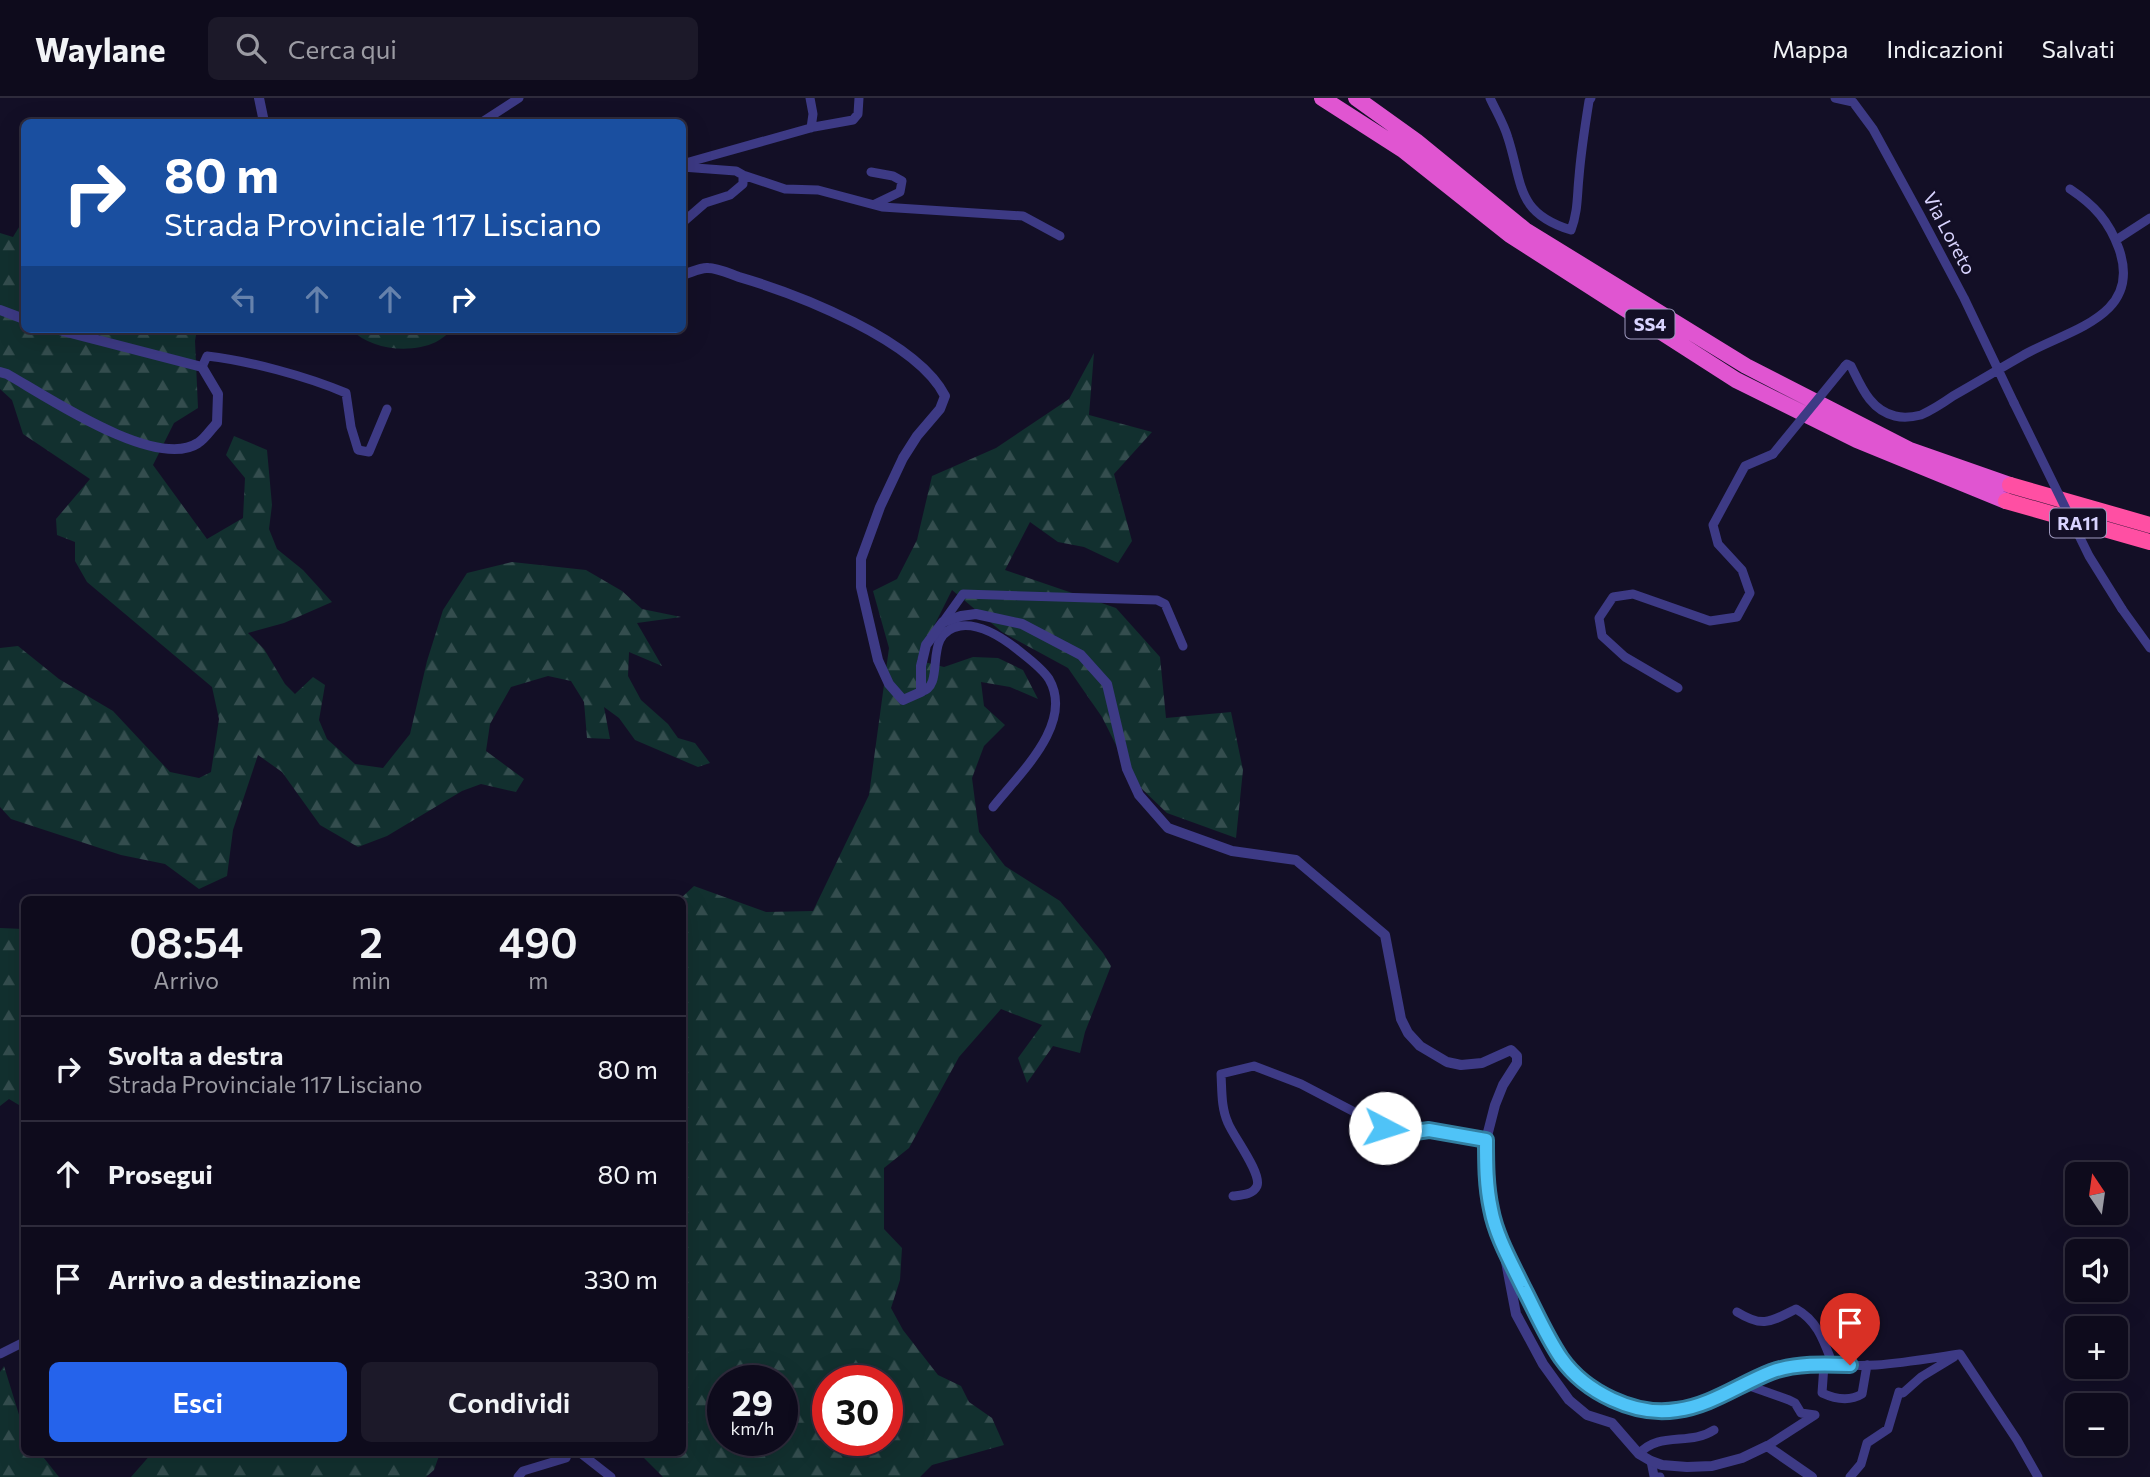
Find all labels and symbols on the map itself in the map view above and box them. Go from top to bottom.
street label: Via Loreto [1919,188,1981,278]
road number: SS4 [1626,309,1674,338]
road number: RA11 [2050,508,2106,538]
position arrow [1348,1091,1422,1165]
north arrow [2065,1162,2128,1225]
pin [1820,1293,1880,1365]
speed limit sign: 30 [812,1365,903,1456]

